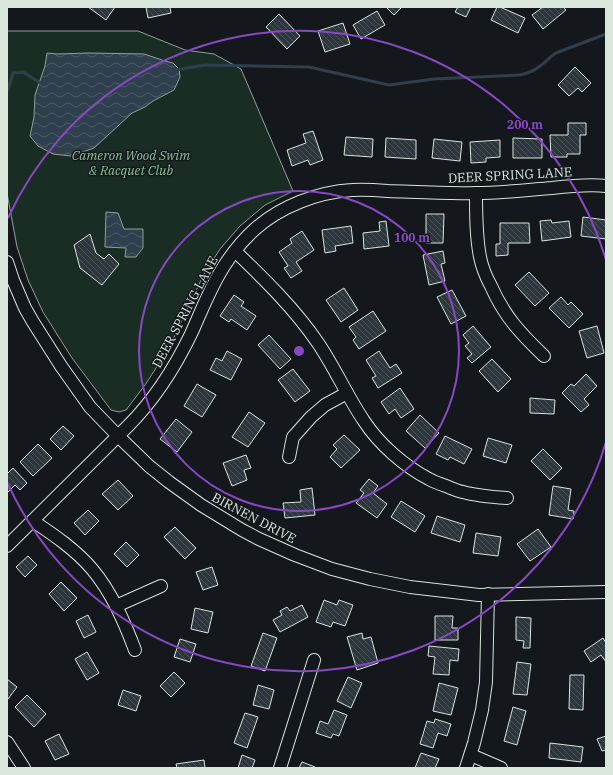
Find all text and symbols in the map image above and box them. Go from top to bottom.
text: 200 m [507,117,543,132]
park label: Cameron Wood Swim & Racquet Club [72,147,190,179]
street label: DEER SPRING LANE [447,163,573,187]
text: 100 m [394,230,430,245]
street label: DEER SPRING LANE [148,253,222,371]
centre of rings [292,344,306,358]
street label: BIRNEN DRIVE [209,489,299,547]

